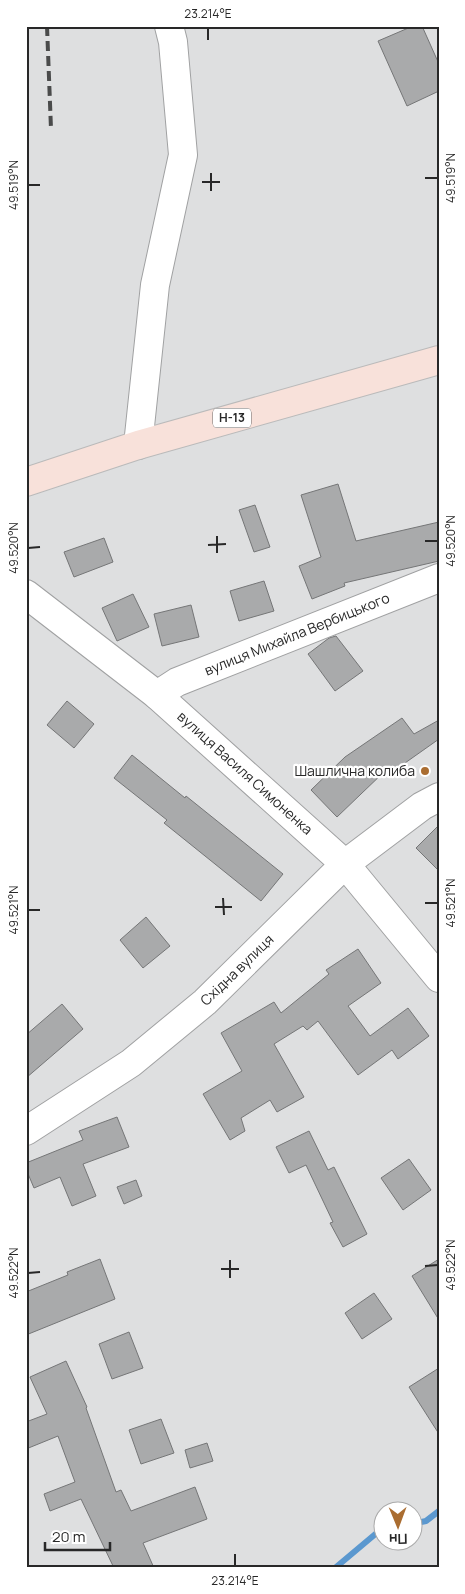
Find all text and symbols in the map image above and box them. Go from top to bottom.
text: 23.214°E [184,5,232,22]
text: 49.519°N [442,153,459,203]
text: 49.519°N [5,160,22,210]
road number: Н-13 [213,408,251,428]
text: 49.520°N [442,515,459,567]
text: 49.520°N [5,522,22,574]
street label: вулиця Михайла Вербицького [201,588,392,679]
street label: вулиця Василя Симоненка [174,707,317,839]
place label: Шашлична колиба [294,761,415,780]
marker: Шашлична колиба [419,765,431,777]
text: 49.521°N [442,879,459,927]
text: 49.521°N [5,886,22,934]
street label: Східна вулиця [196,930,277,1009]
text: 49.522°N [442,1239,459,1291]
text: 49.522°N [5,1247,22,1299]
north arrow [372,1502,422,1552]
scale bar [45,1519,110,1551]
text: 20 m [52,1526,85,1547]
text: Пн [389,1530,408,1549]
text: 23.214°E [211,1572,259,1589]

